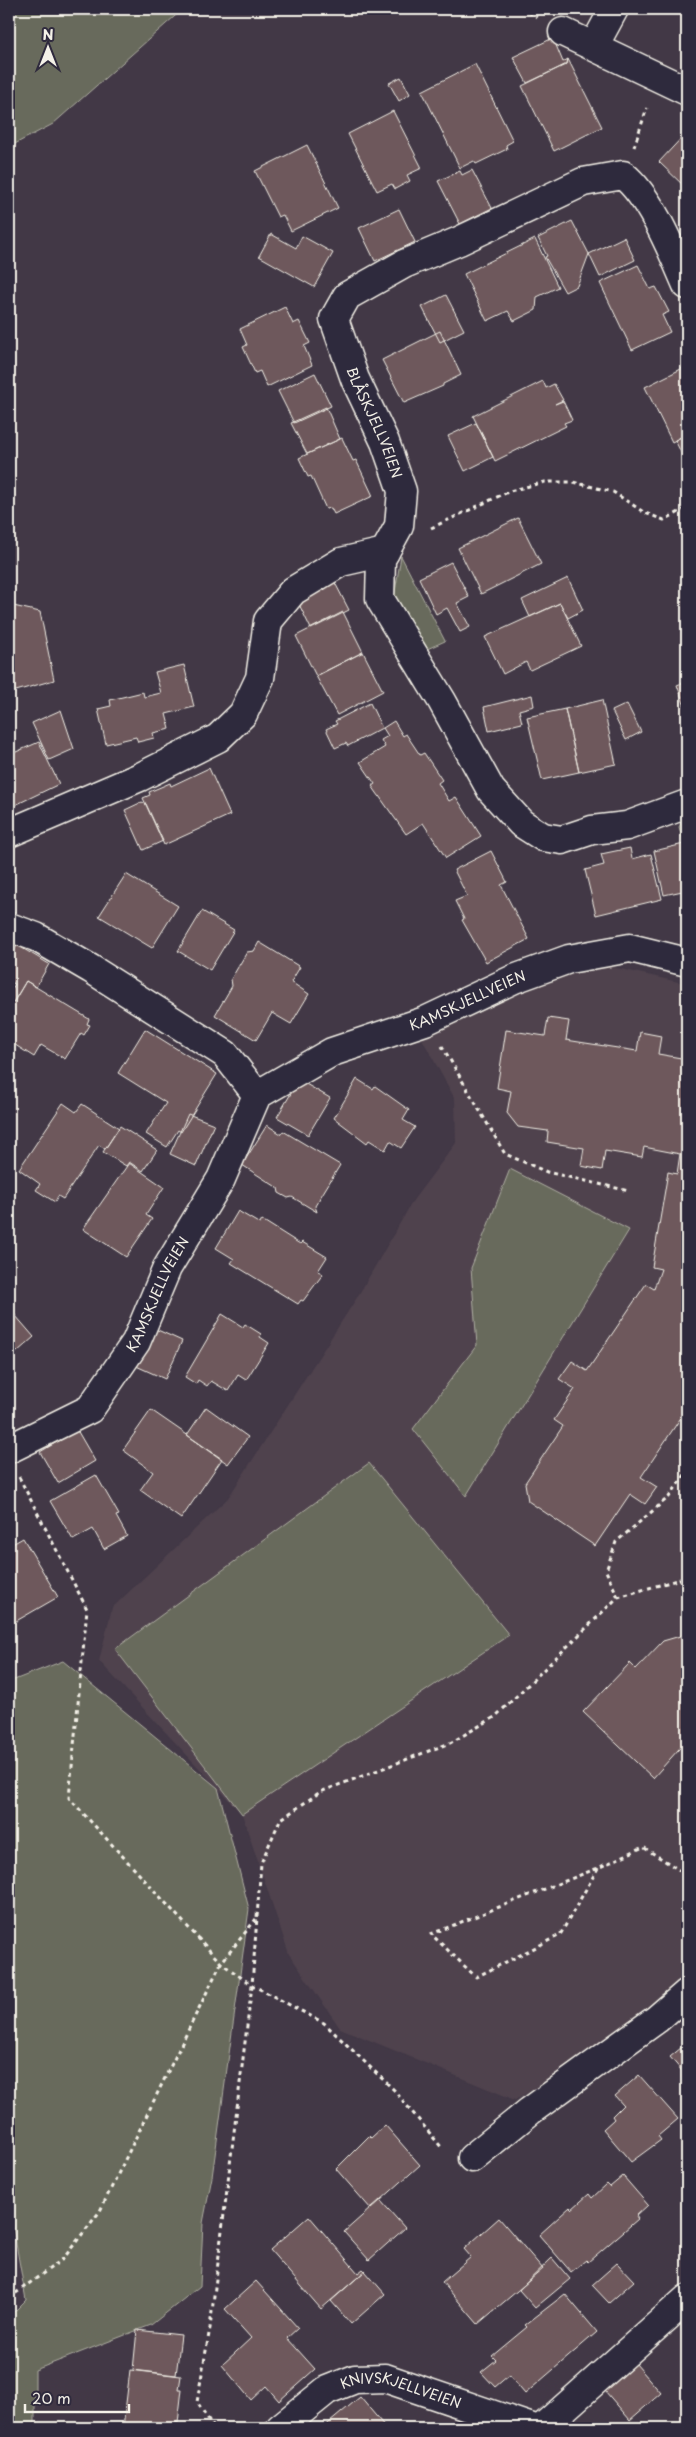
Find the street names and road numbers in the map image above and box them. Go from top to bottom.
street label: BLÅSKJELLVEIEN [342,364,408,481]
street label: KAMSKJELLVEIEN [407,965,528,1035]
street label: KAMSKJELLVEIEN [121,1232,194,1356]
street label: KNIVSKJELLVEIEN [337,2367,464,2413]

